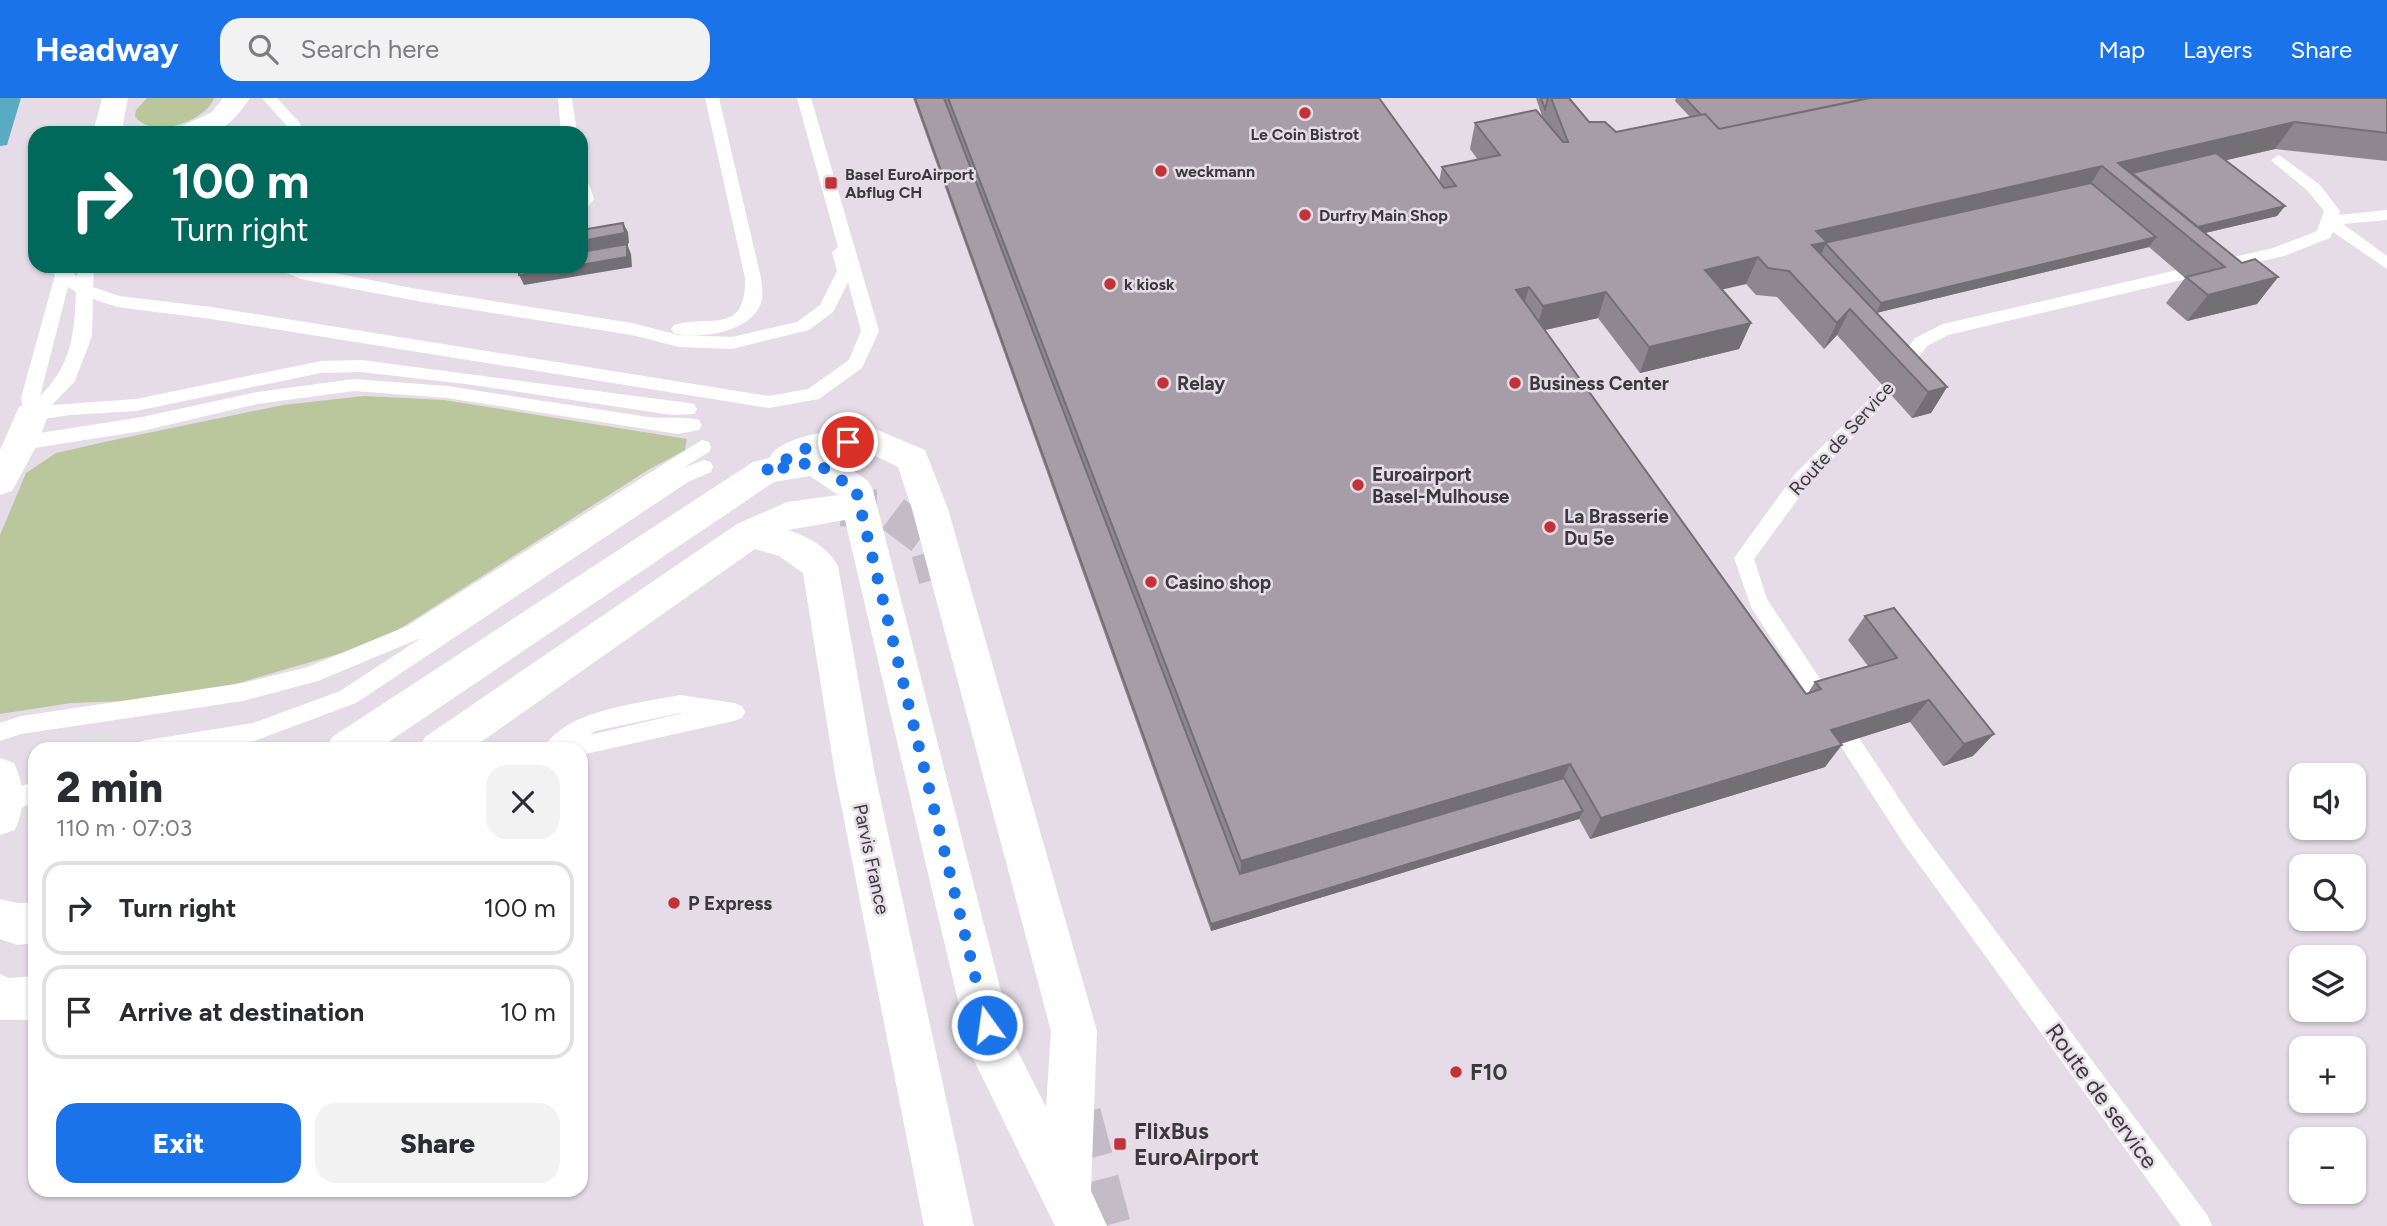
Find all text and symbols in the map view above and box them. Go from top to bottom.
search box [220,18,710,81]
text: Headway [35,30,178,69]
icon: search [244,30,282,68]
text: Search here [300,33,439,65]
text: Map [2098,35,2145,64]
text: Layers [2183,35,2252,64]
text: Share [2290,35,2352,64]
marker: Le Coin Bistrot [1297,105,1313,121]
place label: Le Coin Bistrot [1251,125,1359,144]
text: 100 m [171,151,310,210]
icon: right [56,154,147,245]
place label: weckmann [1175,162,1255,181]
marker: weckmann [1153,163,1169,179]
place label: Basel EuroAirport Abflug CH [845,165,974,202]
marker: Basel EuroAirport Abflug CH [823,175,839,191]
place label: Durfry Main Shop [1319,206,1448,225]
marker: Durfry Main Shop [1297,207,1313,223]
text: Turn right [171,211,309,249]
place label: k kiosk [1124,275,1175,294]
marker: k kiosk [1102,276,1118,292]
place label: Relay [1177,372,1225,395]
place label: Business Center [1529,372,1669,395]
marker: Relay [1155,375,1171,391]
marker: Business Center [1507,375,1523,391]
street label: Route de Service [1784,377,1899,500]
pin [818,412,878,472]
icon: arrive [829,423,867,461]
place label: Euroairport Basel-Mulhouse [1372,463,1510,508]
marker: Euroairport Basel-Mulhouse [1350,477,1366,493]
place label: La Brasserie Du 5e [1564,505,1669,550]
marker: La Brasserie Du 5e [1542,519,1558,535]
place label: Casino shop [1165,571,1271,594]
marker: Casino shop [1143,574,1159,590]
text: 2 min [56,762,163,813]
map controls [2289,763,2366,1204]
button: sound [2289,763,2366,840]
button: close [486,765,560,839]
street label: Parvis France [849,802,894,916]
text: 110 m · 07:03 [56,814,192,842]
button: search [2289,854,2366,931]
icon: right [60,889,98,927]
text: Turn right [119,892,236,924]
text: 100 m [483,892,556,924]
place label: P Express [688,892,772,915]
marker: P Express [666,895,682,911]
button: layers [2289,945,2366,1022]
position arrow [950,988,1024,1062]
icon: arrive [60,993,98,1031]
text: Arrive at destination [119,996,364,1028]
text: 10 m [500,996,556,1028]
street label: Route de service [2040,1018,2164,1174]
button: + [2289,1036,2366,1113]
place label: F10 [1470,1058,1507,1086]
marker: F10 [1448,1064,1464,1080]
button: Exit [56,1103,301,1183]
button: Share [315,1103,560,1183]
place label: FlixBus EuroAirport [1134,1117,1259,1171]
button: − [2289,1127,2366,1204]
marker: FlixBus EuroAirport [1112,1136,1128,1152]

